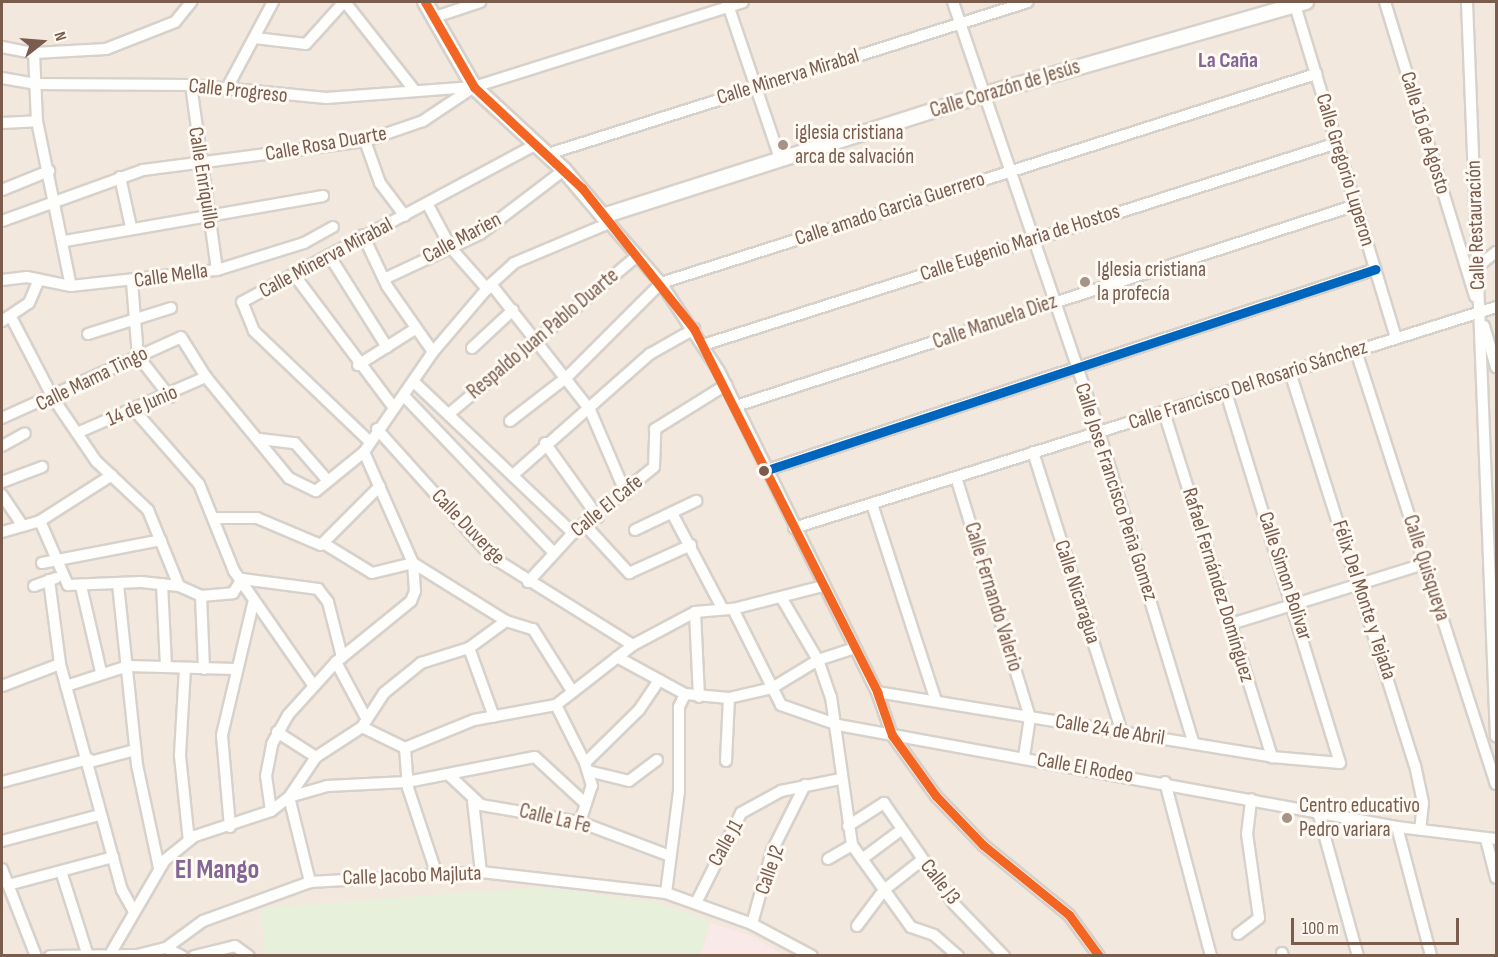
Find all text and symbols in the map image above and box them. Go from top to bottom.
north arrow [12,12,72,72]
text: N [49,30,70,43]
street label: Calle Minerva Mirabal [714,43,862,111]
district label: La Caña [1198,48,1258,74]
street label: Calle Corazón de Jesús [927,54,1083,124]
street label: Calle 16 de Agosto [1394,69,1456,197]
street label: Calle Progreso [187,73,289,109]
street label: Calle Gregorio Luperon [1310,91,1380,249]
place label: iglesia cristiana arca de salvación [795,120,914,170]
street label: Calle Rosa Duarte [263,121,389,167]
street label: Calle Enriquillo [182,125,224,231]
marker: iglesia cristiana arca de salvación [776,138,790,152]
street label: Calle Restauración [1461,160,1491,290]
street label: Calle amado Garcia Guerrero [792,166,988,252]
street label: Calle Eugenio Maria de Hostos [917,199,1123,287]
street label: Calle Marien [418,207,506,269]
street label: Calle Minerva Mirabal [255,212,397,304]
place label: Iglesia cristiana la profecía [1097,257,1206,307]
street label: Calle Mella [132,258,210,294]
street label: Respaldo Juan Pablo Duarte [462,263,624,405]
marker: Iglesia cristiana la profecía [1078,275,1092,289]
street label: Calle Manuela Diez [930,289,1060,355]
street label: Calle Francisco Del Rosario Sánchez [1125,334,1371,436]
street label: Calle Mama Tingo [32,341,152,417]
street label: 14 de Junio [103,380,181,432]
street label: Calle Jose Francisco Peña Gomez [1069,380,1163,604]
unlabelled marker [758,465,770,477]
street label: Calle El Cafe [566,469,648,543]
street label: Calle Duverge [426,484,510,570]
street label: Rafael Fernández Domínguez [1176,485,1260,685]
street label: Calle Simon Bolivar [1252,509,1318,643]
street label: Calle Quisqueya [1397,512,1455,624]
street label: Félix Del Monte y Tejada [1326,517,1402,683]
street label: Calle Fernando Valerio [958,519,1028,675]
street label: Calle Nicaragua [1048,537,1106,647]
street label: Calle 24 de Abril [1053,709,1167,751]
street label: Calle El Rodeo [1035,747,1135,789]
place label: Centro educativo Pedro variara [1299,793,1420,843]
street label: Calle La Fe [517,799,593,839]
marker: Centro educativo Pedro variara [1280,811,1294,825]
street label: Calle J1 [703,815,749,871]
street label: Calle J2 [750,842,790,898]
street label: Calle J3 [914,854,966,910]
district label: El Mango [175,855,259,887]
street label: Calle Jacobo Majluta [342,861,482,891]
scale bar [1294,906,1462,944]
text: 100 m [1302,918,1339,939]

